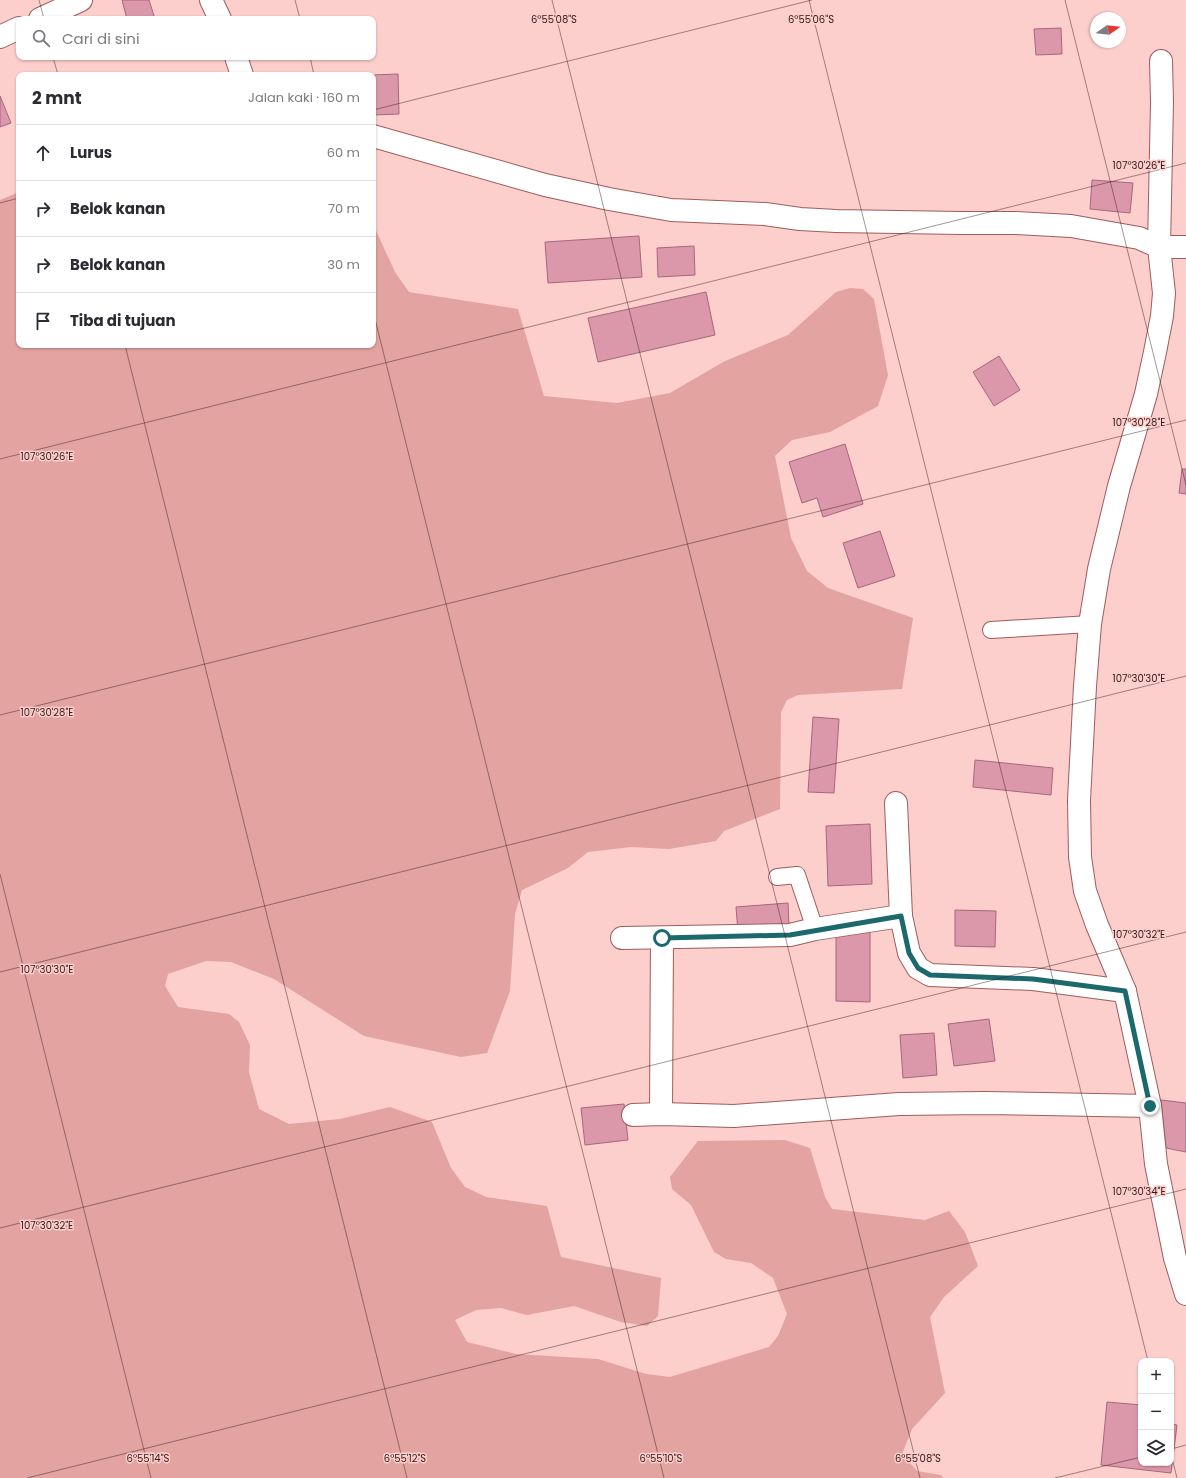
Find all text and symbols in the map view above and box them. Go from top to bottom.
text: 6°55'08"S [531,12,577,27]
text: 6°55'06"S [788,12,834,27]
north arrow [1090,12,1126,48]
search box [16,16,376,60]
icon: search [30,27,52,49]
text: Cari di sini [62,28,140,49]
text: 2 mnt [32,86,82,110]
text: Jalan kaki · 160 m [248,88,360,107]
icon: ahead [32,142,54,164]
text: Lurus [70,142,112,163]
text: 60 m [327,143,360,162]
text: 107°30'26"E [1113,158,1165,173]
icon: right [32,198,54,220]
text: Belok kanan [70,198,165,219]
text: 70 m [328,199,360,218]
icon: right [32,254,54,276]
text: Belok kanan [70,254,165,275]
text: 30 m [327,255,360,274]
icon: arrive [32,310,54,332]
text: Tiba di tujuan [70,310,176,331]
text: 107°30'28"E [1113,415,1165,430]
text: 107°30'26"E [21,449,73,464]
text: 107°30'30"E [1112,671,1166,686]
text: 107°30'28"E [21,705,73,720]
text: 107°30'32"E [1113,927,1165,942]
route start [653,929,671,947]
text: 107°30'30"E [20,962,74,977]
route end [1141,1097,1159,1115]
text: 107°30'34"E [1112,1184,1166,1199]
text: 107°30'32"E [21,1218,73,1233]
map controls [1138,1358,1174,1466]
button: + [1138,1358,1174,1394]
button: − [1138,1394,1174,1430]
button: layers [1138,1430,1174,1466]
text: 6°55'14"S [127,1451,170,1466]
text: 6°55'12"S [384,1451,426,1466]
text: 6°55'10"S [640,1451,683,1466]
text: 6°55'08"S [895,1451,941,1466]

